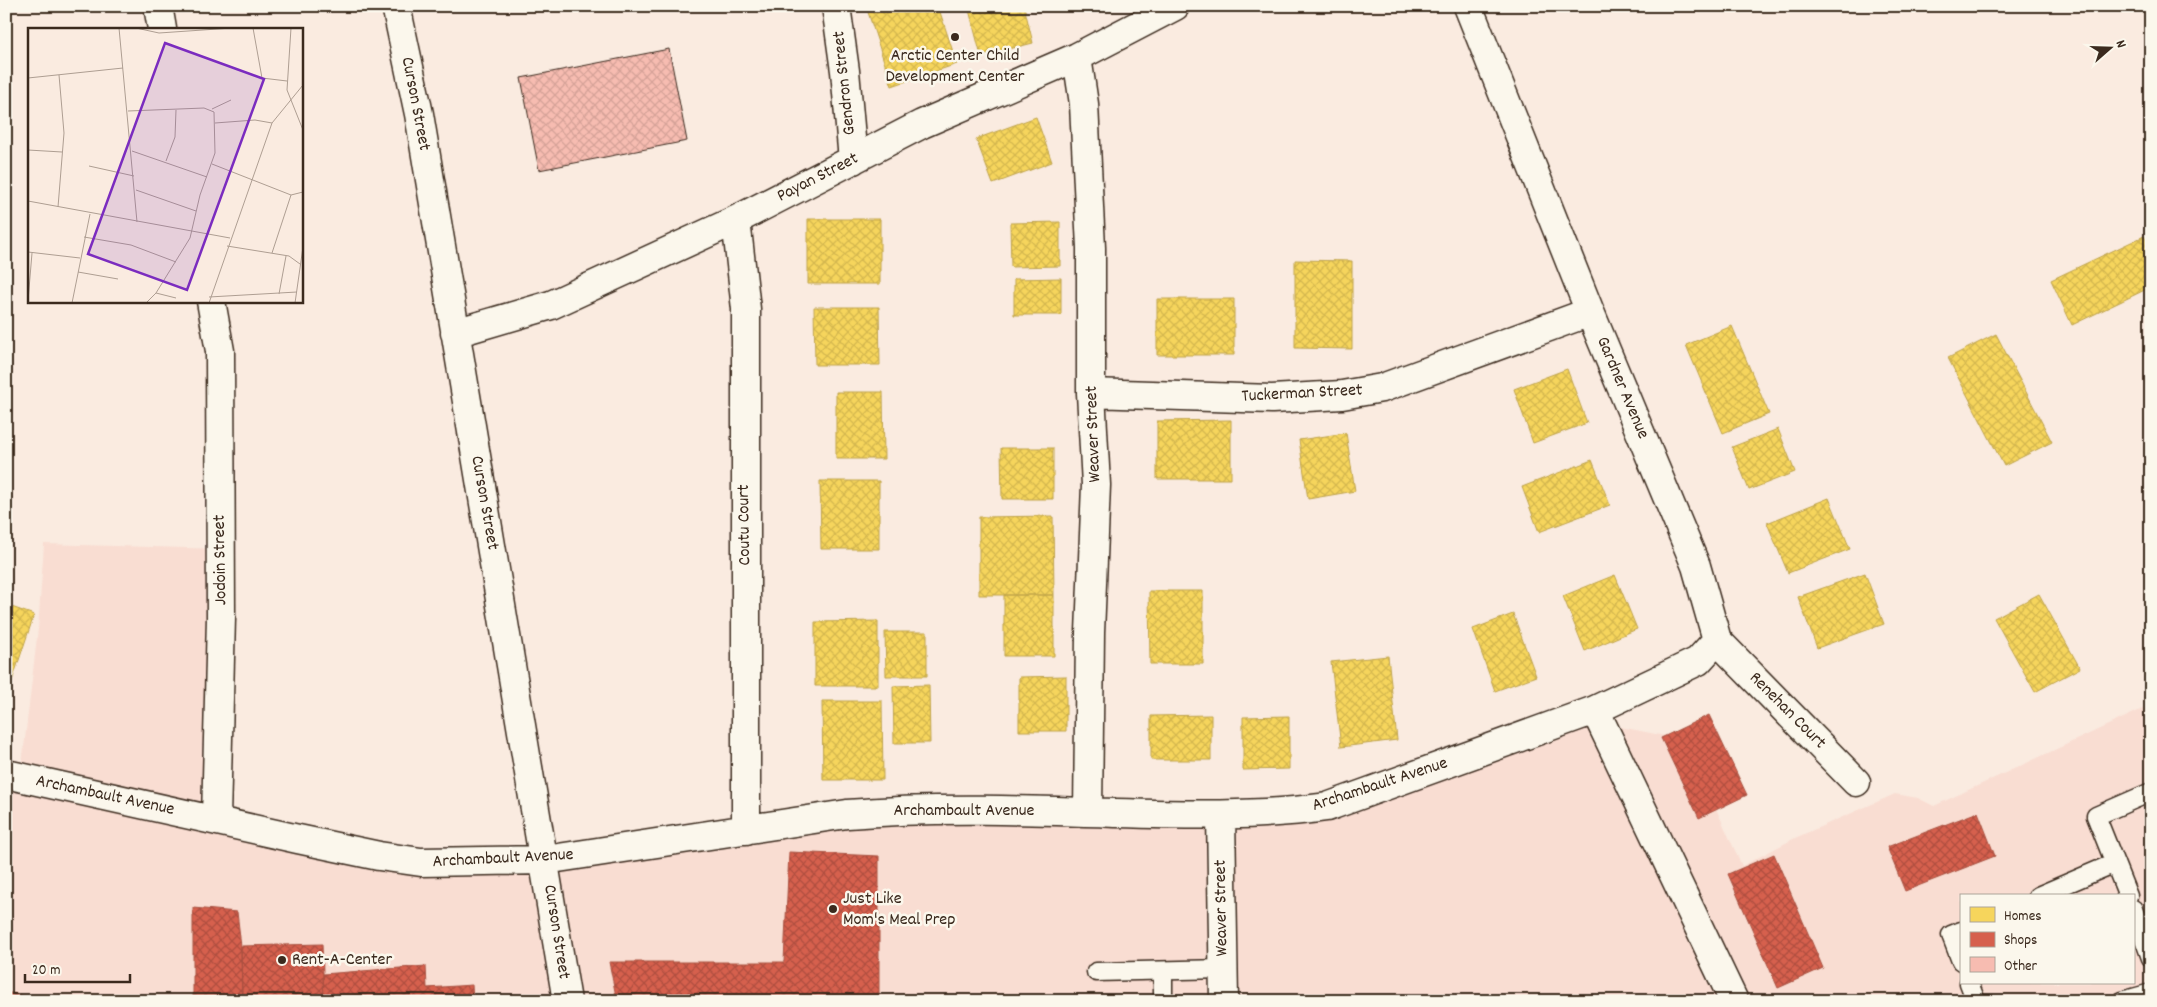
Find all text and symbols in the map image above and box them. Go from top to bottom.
north arrow [2084,22,2134,72]
inset map [28,28,302,302]
street label: Gendron Street [827,29,863,136]
marker: Arctic Center Child Development Center [949,31,961,43]
text: N [2110,38,2131,51]
place label: Arctic Center Child Development Center [886,44,1025,90]
street label: Curson Street [394,55,436,153]
street label: Payan Street [773,147,863,209]
street label: Gardner Avenue [1589,333,1655,443]
street label: Tuckerman Street [1241,378,1364,410]
street label: Weaver Street [1080,385,1108,483]
street label: Curson Street [463,454,505,552]
street label: Coutu Court [732,484,758,566]
street label: Jodoin Street [208,514,234,605]
street label: Renehan Court [1743,667,1831,755]
street label: Archambault Avenue [1309,751,1451,819]
street label: Archambault Avenue [33,769,177,823]
street label: Archambault Avenue [893,799,1035,824]
street label: Archambault Avenue [432,843,574,875]
street label: Weaver Street [1209,859,1235,957]
street label: Curson Street [536,883,576,981]
place label: Just Like Mom's Meal Prep [843,887,956,933]
legend [1960,894,2134,984]
marker: Just Like Mom's Meal Prep [827,903,839,915]
text: Homes [2004,906,2042,928]
text: Shops [2004,930,2037,952]
place label: Rent-A-Center [292,948,392,973]
scale bar [25,952,130,984]
marker: Rent-A-Center [276,954,288,966]
text: Other [2004,956,2038,978]
text: 20 m [32,960,60,982]

